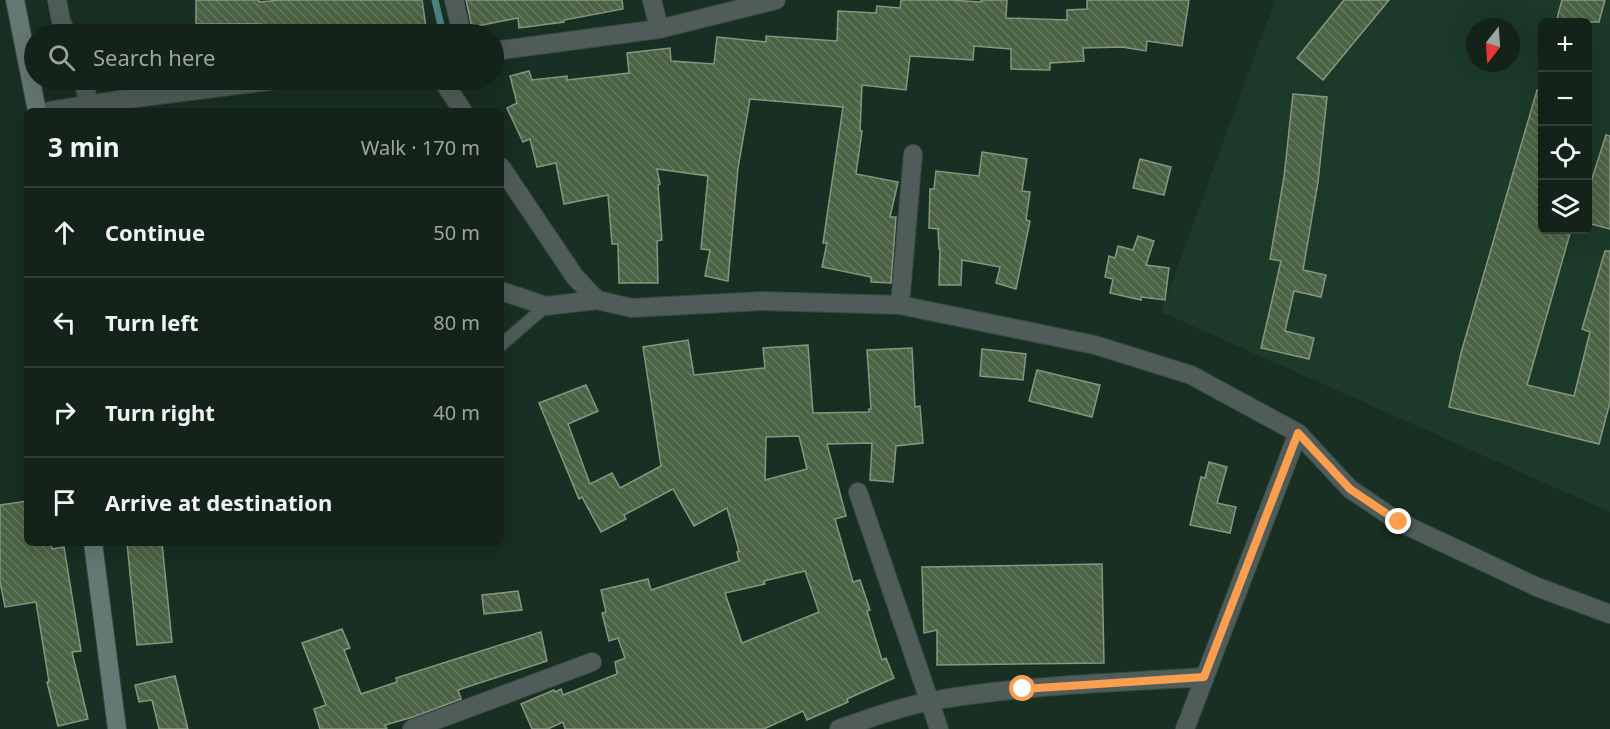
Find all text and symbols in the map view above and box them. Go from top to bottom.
north arrow [1466,18,1520,72]
map controls [1538,18,1592,234]
button: + [1538,18,1592,72]
search box [24,24,504,90]
icon: search [45,41,78,74]
text: Search here [93,42,215,72]
button: − [1538,72,1592,126]
button: locate [1538,126,1592,180]
text: 3 min [48,129,120,165]
text: Walk · 170 m [361,134,480,161]
button: layers [1538,180,1592,234]
icon: ahead [48,216,81,249]
text: Continue [105,217,205,247]
text: 50 m [433,219,480,246]
icon: left [48,306,81,339]
text: Turn left [105,307,199,337]
text: 80 m [433,309,480,336]
icon: right [48,396,81,429]
text: Turn right [105,397,215,427]
text: 40 m [433,399,480,426]
icon: arrive [48,486,81,519]
text: Arrive at destination [105,487,332,517]
route end [1385,508,1411,534]
route start [1009,675,1035,701]

